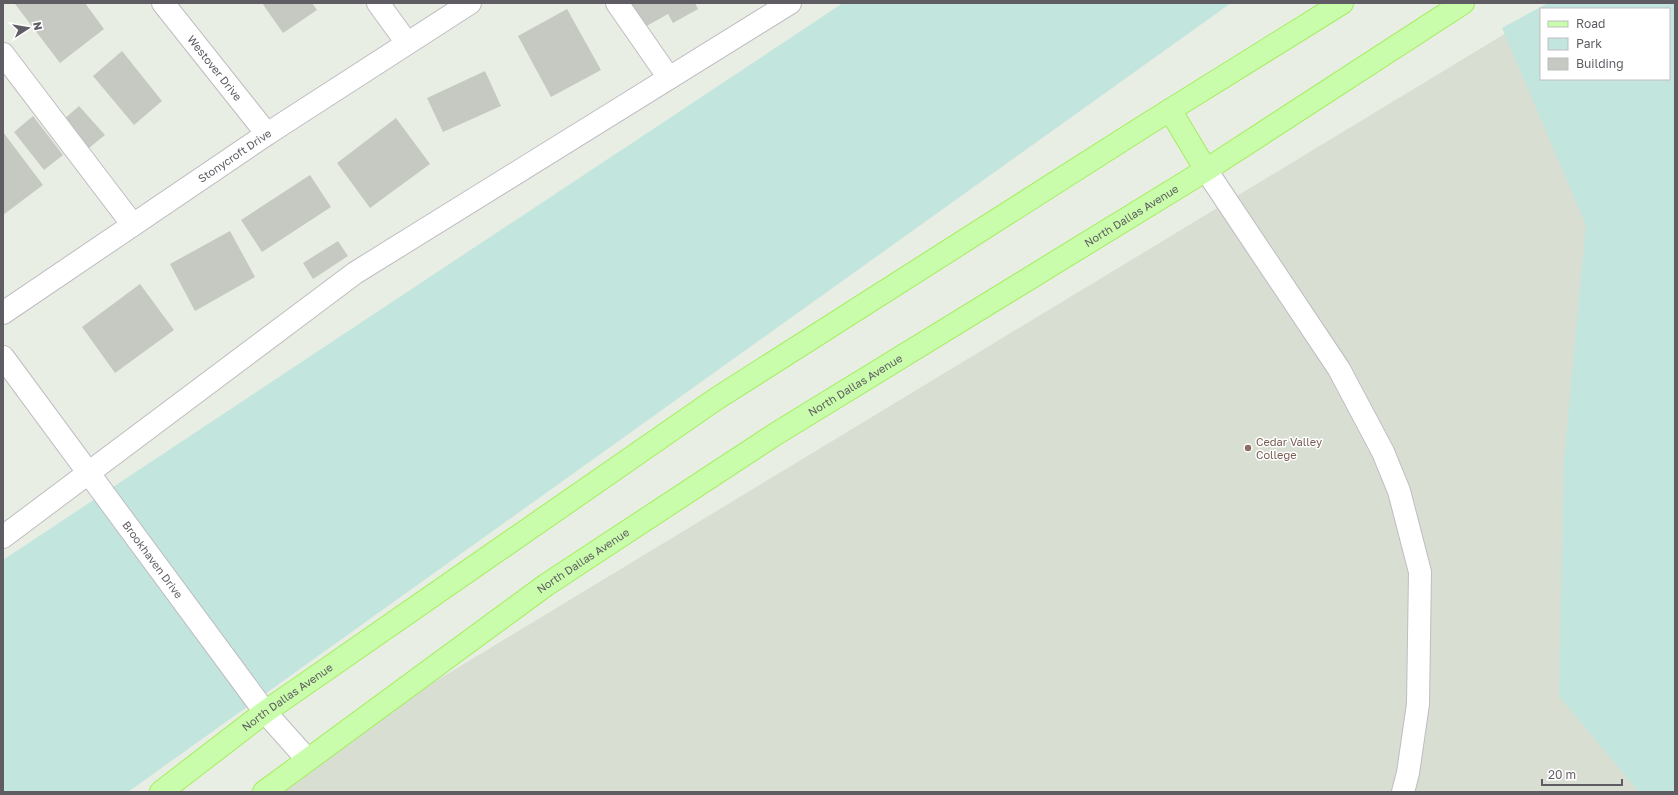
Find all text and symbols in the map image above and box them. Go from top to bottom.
north arrow [8,8,48,48]
legend [1540,8,1670,80]
text: Road [1576,16,1605,31]
text: N [31,20,45,31]
street label: Westover Drive [185,32,245,103]
text: Park [1576,36,1602,51]
text: Building [1576,56,1624,71]
street label: Stonycroft Drive [195,126,273,185]
street label: North Dallas Avenue [1082,182,1181,249]
street label: North Dallas Avenue [805,351,904,419]
place label: Cedar Valley College [1256,435,1322,461]
marker: Cedar Valley College [1243,443,1253,453]
street label: Brookhaven Drive [120,518,186,601]
street label: North Dallas Avenue [534,525,631,596]
street label: North Dallas Avenue [239,660,335,733]
scale bar [1542,761,1622,787]
text: 20 m [1548,767,1576,782]

